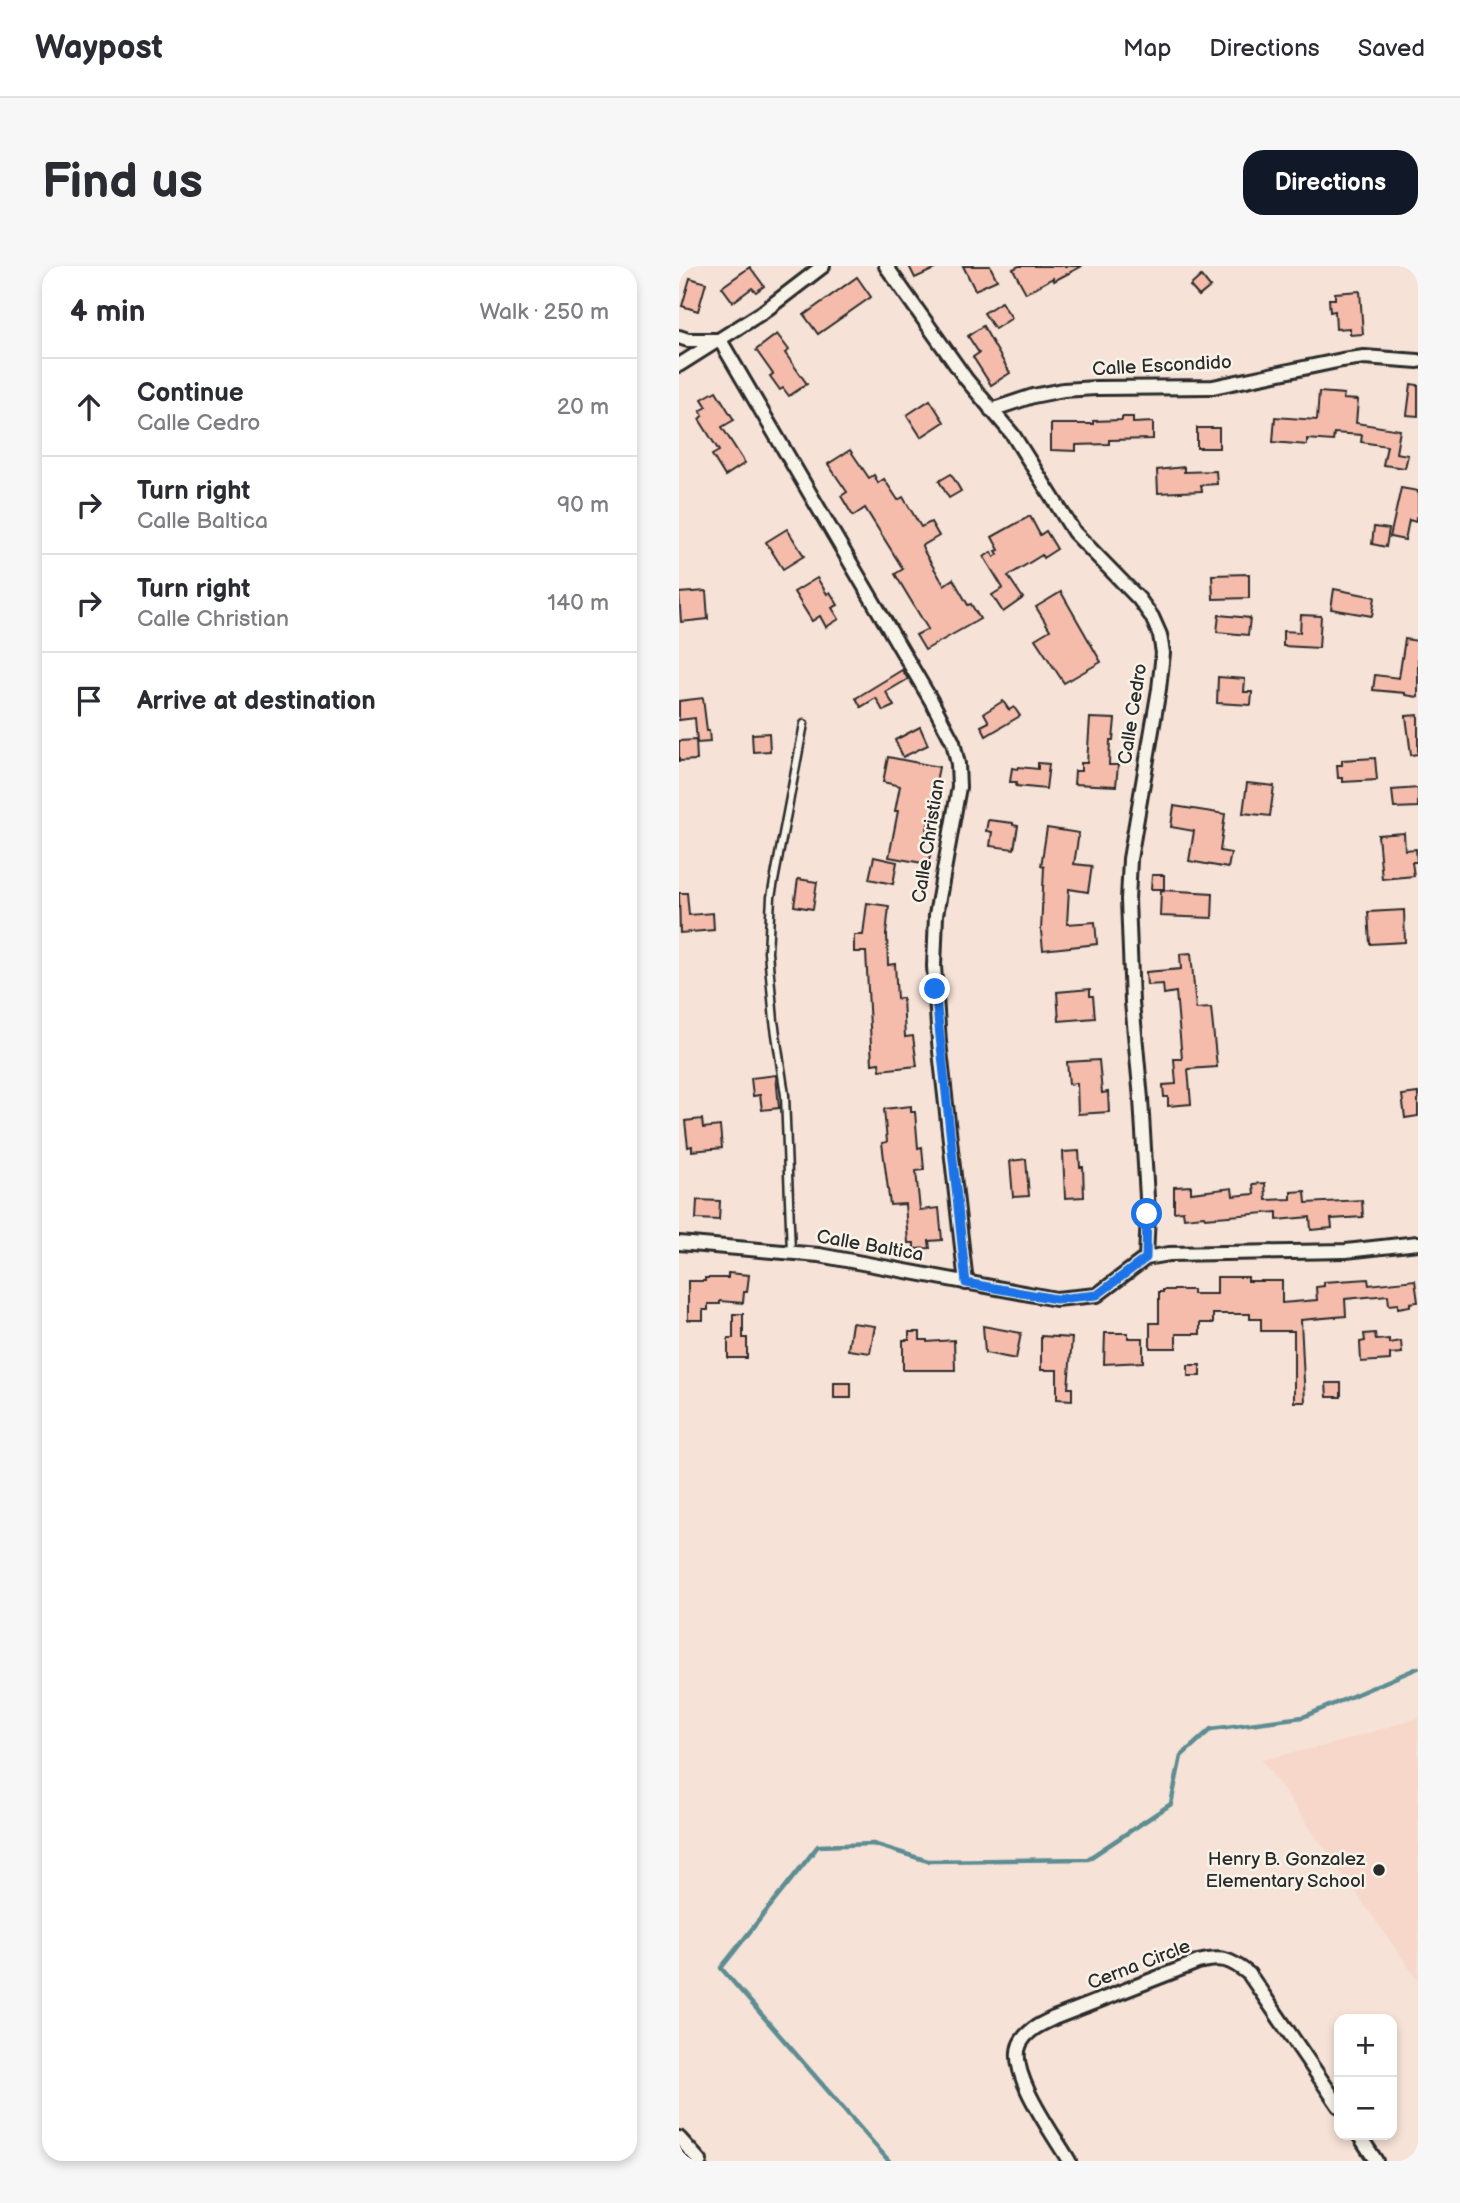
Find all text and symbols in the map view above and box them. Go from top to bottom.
text: Waypost [35,28,163,68]
text: Map [1123,34,1171,63]
text: Directions [1209,34,1320,63]
text: Saved [1358,34,1425,63]
button: Directions [1243,150,1418,215]
text: Find us [42,153,203,212]
text: 4 min [70,294,145,330]
text: Walk · 250 m [479,298,609,326]
street label: Calle Escondido [1092,351,1232,381]
text: Continue [137,378,244,409]
icon: ahead [70,388,108,426]
text: 20 m [557,393,609,421]
text: Calle Cedro [137,409,260,437]
text: Turn right [137,476,250,507]
icon: right [70,486,108,524]
text: 90 m [557,491,609,519]
text: Calle Baltica [137,507,268,535]
text: Turn right [137,574,250,605]
icon: right [70,584,108,622]
text: 140 m [547,589,609,617]
text: Calle Christian [137,605,289,633]
street label: Calle Cedro [1114,662,1152,766]
icon: arrive [70,682,108,720]
text: Arrive at destination [137,686,376,717]
street label: Calle Christian [908,777,950,905]
route end [919,973,950,1004]
route start [1131,1198,1162,1229]
street label: Calle Baltica [815,1225,925,1267]
place label: Henry B. Gonzalez Elementary School [1206,1848,1366,1893]
marker: Henry B. Gonzalez Elementary School [1371,1862,1387,1878]
street label: Cerna Circle [1084,1935,1194,1995]
map controls [1334,2014,1397,2140]
button: + [1334,2014,1397,2077]
button: − [1334,2077,1397,2140]

